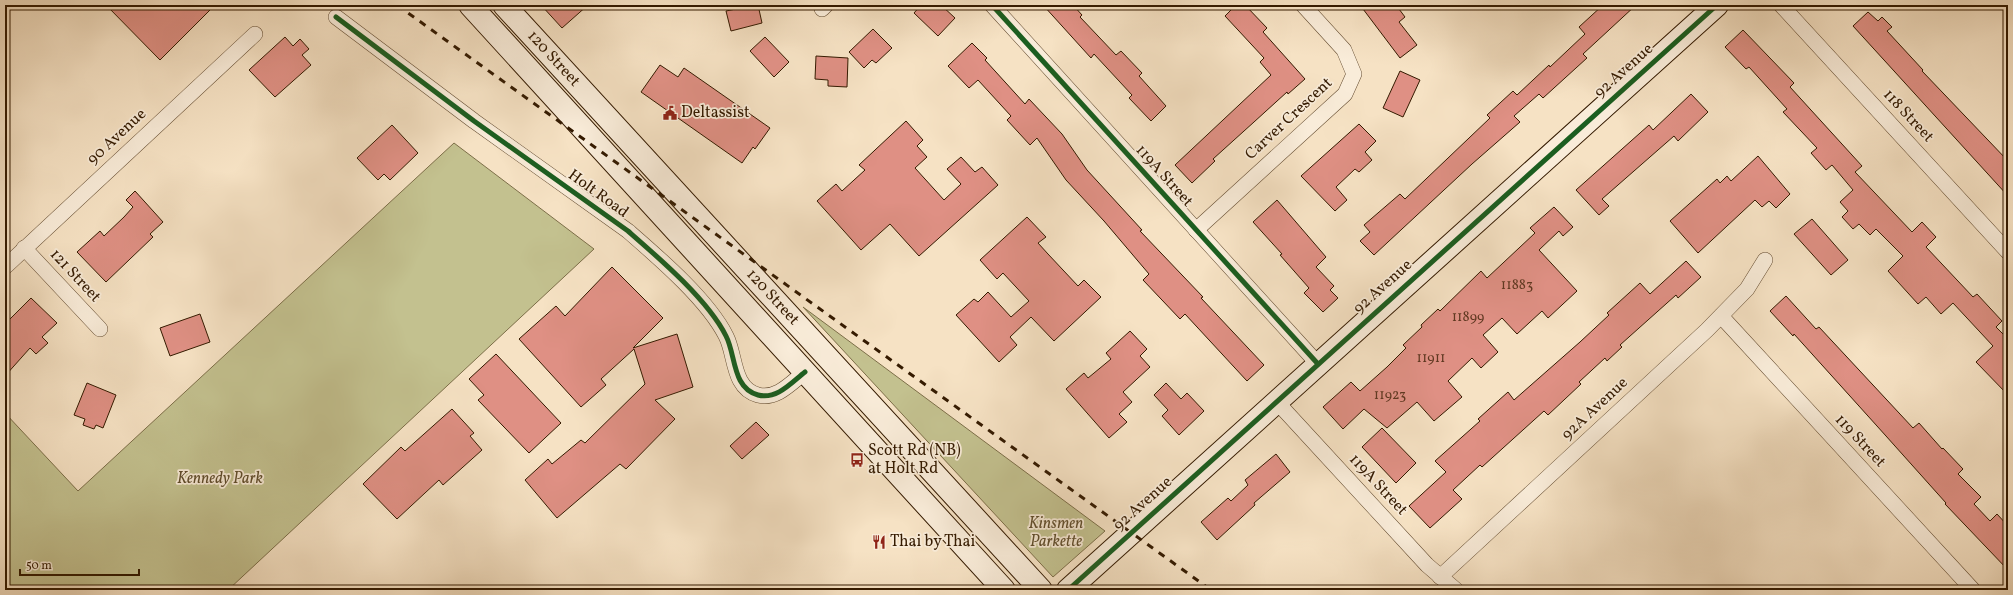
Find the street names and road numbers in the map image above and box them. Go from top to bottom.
street label: 120 Street [522,26,585,92]
street label: 92 Avenue [1590,39,1658,103]
street label: Carver Crescent [1240,72,1338,165]
street label: 118 Street [1878,84,1939,148]
street label: 90 Avenue [83,104,151,170]
street label: 119A Street [1130,140,1198,212]
street label: Holt Road [563,164,633,224]
street label: 121 Street [44,244,106,308]
street label: 92 Avenue [1349,255,1417,319]
street label: 120 Street [741,264,804,331]
street label: 92A Avenue [1557,372,1633,446]
street label: 119 Street [1829,409,1891,473]
street label: 119A Street [1344,449,1413,521]
street label: 92 Avenue [1109,472,1177,536]

